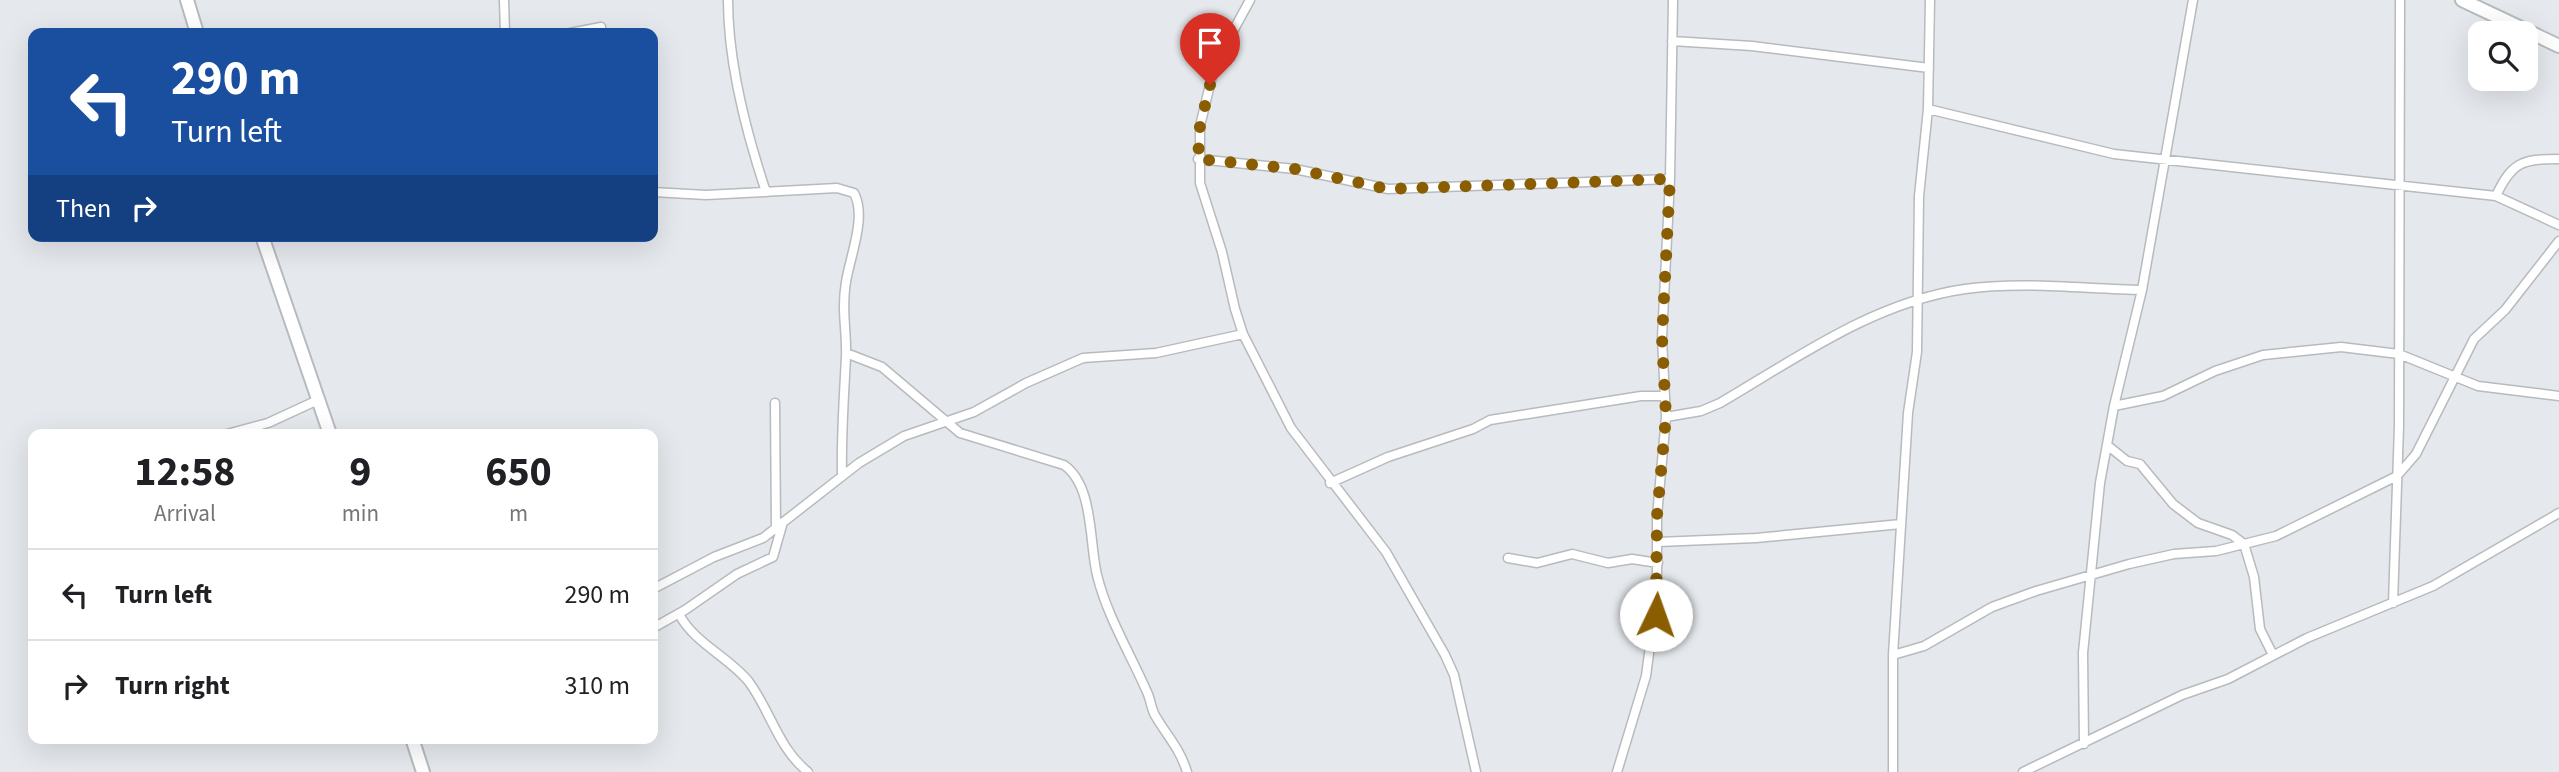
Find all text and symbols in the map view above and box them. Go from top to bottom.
pin [1180,13,1240,85]
map controls [2468,21,2538,91]
button: search [2468,21,2538,91]
icon: arrive [1191,24,1229,62]
text: 290 m [171,44,300,114]
icon: left [56,56,147,147]
text: Turn left [171,109,282,155]
icon: right [125,189,163,227]
text: Then [56,190,111,227]
text: 12:58 [134,442,236,502]
text: 9 [349,442,371,502]
text: 650 [485,442,552,502]
text: Arrival [154,497,216,530]
text: min [342,497,379,530]
text: m [509,497,528,530]
icon: left [56,576,94,614]
text: Turn left [115,576,212,613]
text: 290 m [564,576,630,613]
position arrow [1619,578,1693,652]
icon: right [56,667,94,705]
text: Turn right [115,667,230,704]
text: 310 m [564,667,630,704]

